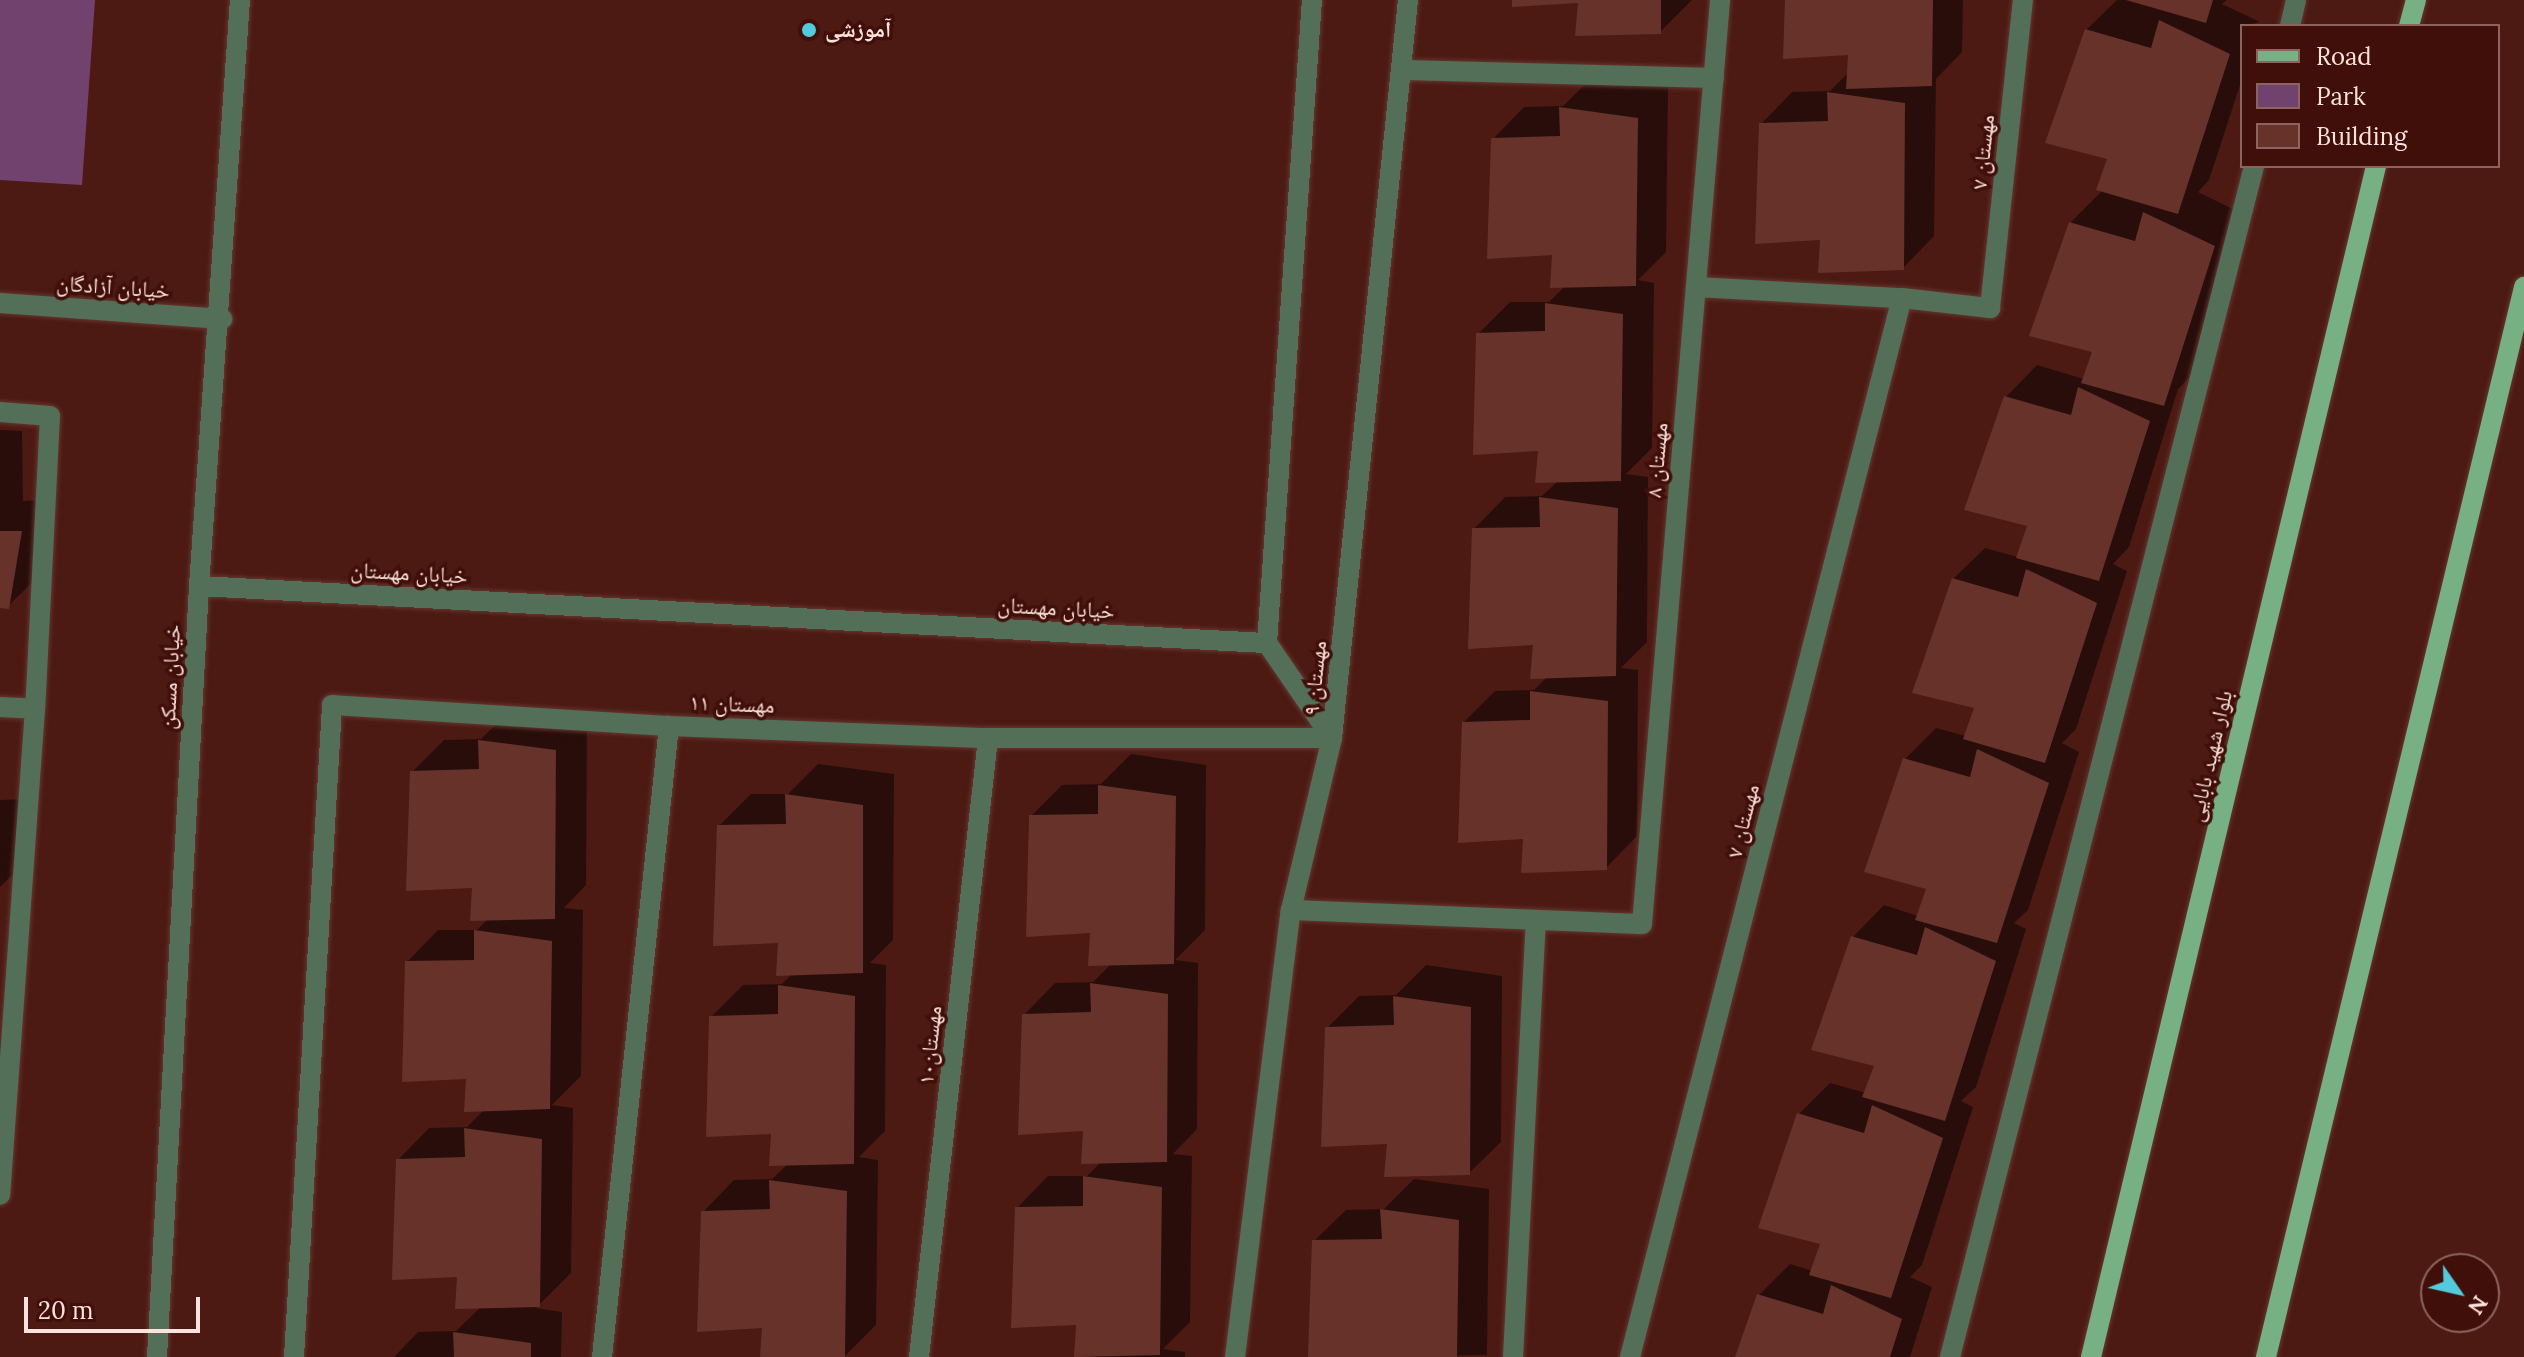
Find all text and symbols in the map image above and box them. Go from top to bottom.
place label: آموزشی [825,17,891,43]
marker: آموزشی [800,21,818,39]
legend [2240,24,2500,168]
text: Road [2316,41,2372,72]
text: Park [2316,81,2366,112]
street label: مهستان ۷ [1966,113,2000,191]
text: Building [2316,121,2407,152]
street label: خیابان آزادگان [56,270,170,304]
street label: مهستان ۸ [1641,421,1673,499]
street label: خیابان مهستان [350,557,468,589]
street label: خیابان مهستان [997,592,1115,624]
street label: خیابان مسکن [154,624,186,730]
street label: مهستان ۹ [1298,639,1332,717]
street label: بلوار شهید بابایی [2182,688,2238,824]
street label: مهستان ۱۱ [689,689,775,719]
street label: مهستان ۷ [1721,781,1765,861]
street label: مهستان۱۰ [913,1004,947,1086]
north arrow [2420,1253,2500,1333]
scale bar [28,1281,204,1331]
text: N [2462,1290,2495,1320]
text: 20 m [38,1295,94,1326]

